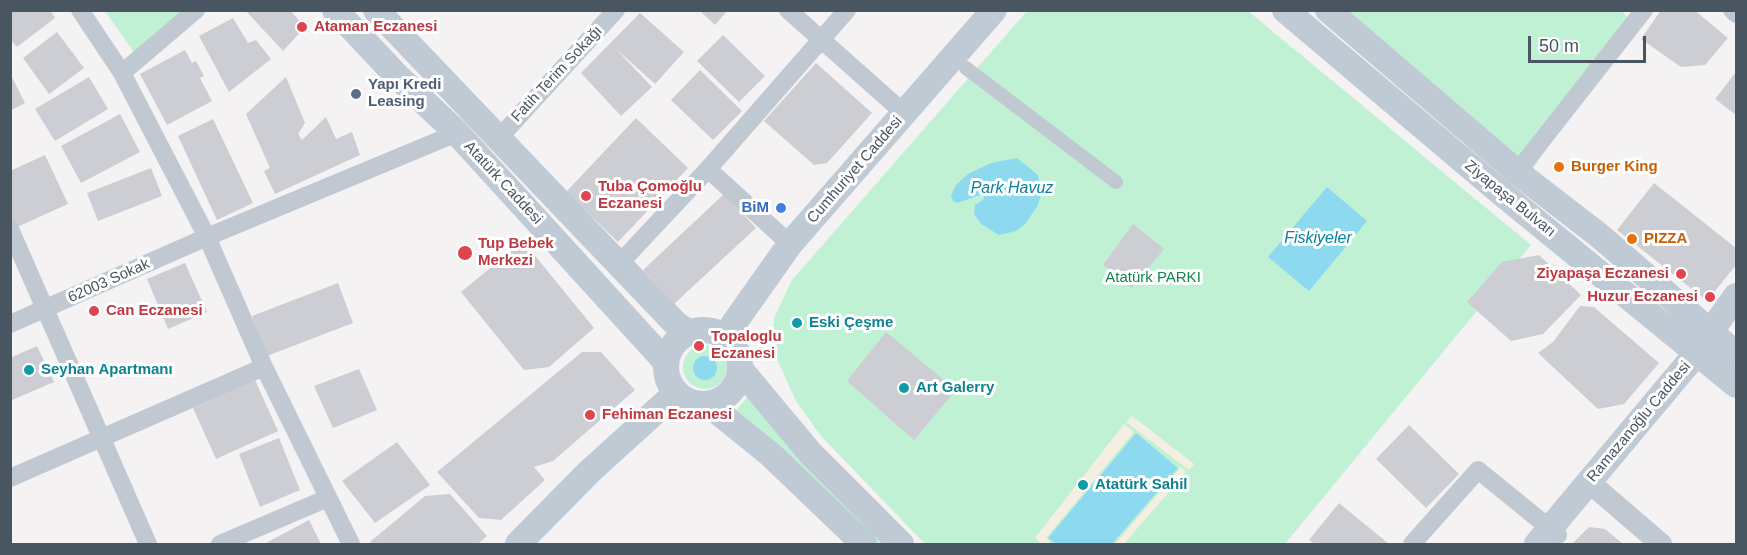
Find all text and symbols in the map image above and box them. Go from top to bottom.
place label: Ataman Eczanesi [314,18,437,36]
marker: Ataman Eczanesi [295,20,309,34]
street label: Fatih Terim Sokağı [508,22,606,126]
scale bar [1531,24,1650,62]
text: 50 m [1539,36,1579,56]
place label: Yapı Kredi Leasing [368,76,441,111]
marker: Yapı Kredi Leasing [349,87,363,101]
street label: Cumhuriyet Caddesi [804,113,906,227]
street label: Atatürk Caddesi [460,138,546,228]
street label: Ziyapaşa Bulvarı [1461,157,1559,241]
place label: Burger King [1571,158,1658,176]
marker: Burger King [1552,160,1566,174]
place label: Tuba Çomoğlu Eczanesi [598,178,702,213]
water label: Park Havuz [971,179,1053,199]
marker: Tuba Çomoğlu Eczanesi [579,189,593,203]
place label: BiM [742,199,769,217]
marker: BiM [774,201,788,215]
water label: Fiskiyeler [1284,229,1352,249]
place label: PIZZA [1644,230,1687,248]
marker: PIZZA [1625,232,1639,246]
place label: Tup Bebek Merkezi [478,235,554,270]
marker: Tup Bebek Merkezi [456,244,474,262]
street label: 62003 Sokak [65,255,153,307]
place label: Ziyapaşa Eczanesi [1536,265,1669,283]
marker: Ziyapaşa Eczanesi [1674,267,1688,281]
park label: Atatürk PARKI [1105,269,1201,287]
place label: Huzur Eczanesi [1587,288,1698,306]
marker: Huzur Eczanesi [1703,290,1717,304]
place label: Can Eczanesi [106,302,203,320]
marker: Can Eczanesi [87,304,101,318]
place label: Eski Çeşme [809,314,893,332]
marker: Eski Çeşme [790,316,804,330]
place label: Topaloglu Eczanesi [711,328,782,363]
marker: Topaloglu Eczanesi [692,339,706,353]
street label: Ramazanoğlu Caddesi [1583,358,1695,486]
place label: Seyhan Apartmanı [41,361,173,379]
marker: Seyhan Apartmanı [22,363,36,377]
place label: Art Galerry [916,379,994,397]
marker: Art Galerry [897,381,911,395]
place label: Fehiman Eczanesi [602,406,732,424]
marker: Fehiman Eczanesi [583,408,597,422]
place label: Atatürk Sahil [1095,476,1188,494]
marker: Atatürk Sahil [1076,478,1090,492]

